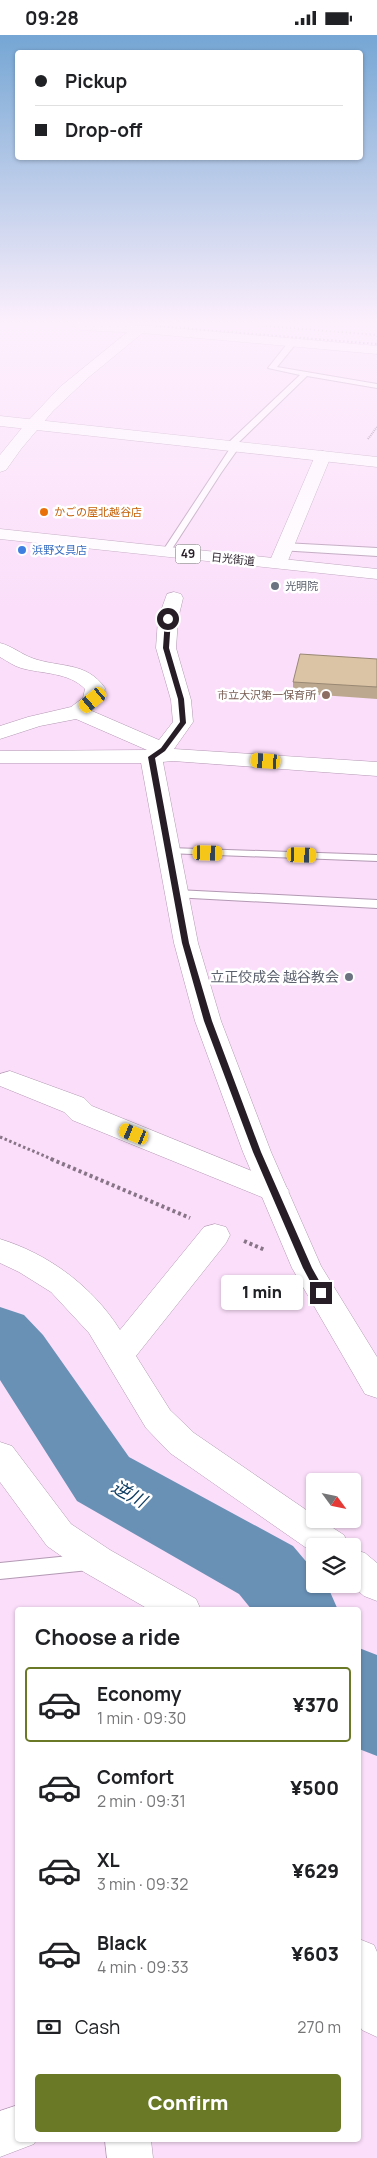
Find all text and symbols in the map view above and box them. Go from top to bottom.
text: 09:28 [25,5,79,31]
text: Pickup [65,68,127,94]
text: Drop-off [65,117,142,143]
place label: かごの屋北越谷店 [54,504,142,519]
marker: かごの屋北越谷店 [38,506,50,518]
place label: 浜野文具店 [32,542,87,557]
marker: 浜野文具店 [16,544,28,556]
road number: 49 [176,544,200,563]
street label: 日光街道 [210,549,256,568]
place label: 光明院 [285,578,318,593]
marker: 光明院 [269,580,281,592]
route start [157,608,179,630]
car [76,685,109,715]
place label: 市立大沢第一保育所 [217,687,317,702]
marker: 市立大沢第一保育所 [320,689,332,701]
car [250,752,281,770]
car [192,845,223,861]
car [286,847,317,863]
place label: 立正佼成会 越谷教会 [210,967,339,986]
marker: 立正佼成会 越谷教会 [343,971,355,983]
car [117,1121,150,1147]
callout: 1 min [221,1275,304,1311]
text: 1 min [242,1281,282,1303]
route end [310,1282,332,1304]
north arrow [306,1473,361,1527]
map controls [306,1473,361,1593]
water label: 逆川 [108,1474,153,1513]
button: layers [306,1538,361,1593]
text: Choose a ride [35,1622,180,1652]
text: Economy [97,1681,181,1707]
icon: car [37,1682,82,1727]
text: ¥370 [293,1692,339,1718]
text: 1 min · 09:30 [97,1707,186,1729]
text: Comfort [97,1764,174,1790]
icon: car [37,1765,82,1810]
text: ¥500 [290,1775,339,1801]
text: 2 min · 09:31 [97,1790,186,1812]
text: XL [97,1847,120,1873]
icon: car [37,1848,82,1893]
text: ¥629 [292,1858,339,1884]
text: 3 min · 09:32 [97,1873,188,1895]
text: Black [97,1930,146,1956]
icon: car [37,1931,82,1976]
text: ¥603 [291,1941,339,1967]
text: 4 min · 09:33 [97,1956,189,1978]
icon: cash [35,2013,63,2041]
text: Cash [75,2014,120,2040]
text: 270 m [297,2016,341,2038]
button: Confirm [35,2074,341,2132]

